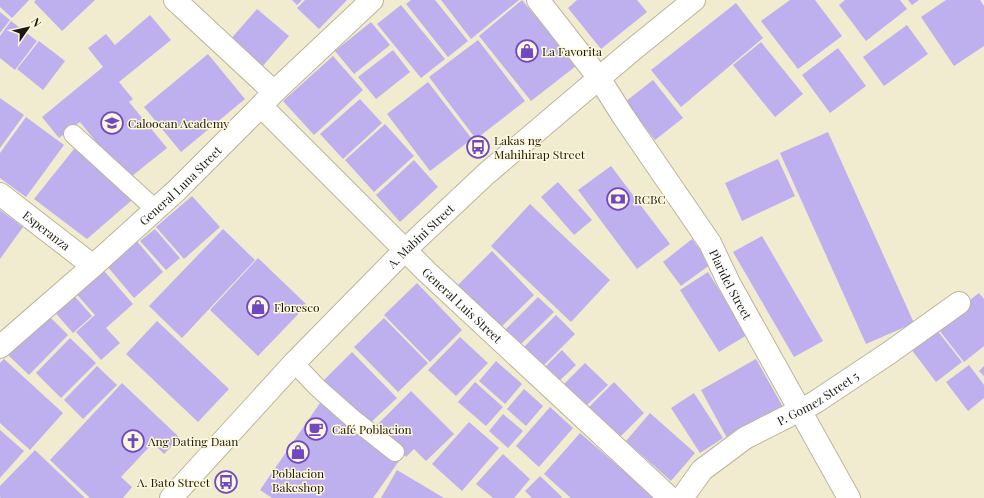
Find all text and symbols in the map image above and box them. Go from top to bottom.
north arrow [8,8,48,48]
text: N [28,15,45,30]
shop icon: La Favorita [514,38,540,64]
place label: La Favorita [542,43,602,59]
school or university icon: Caloocan Academy [99,110,125,136]
place label: Caloocan Academy [128,115,229,131]
place label: Lakas ng Mahihirap Street [494,132,586,162]
bus stop icon: Lakas ng Mahihirap Street [465,134,491,160]
street label: General Luna Street [136,142,225,228]
bank icon: RCBC [605,186,631,212]
place label: RCBC [634,191,666,207]
street label: A. Mabini Street [383,200,458,272]
street label: Esperanza [20,207,74,254]
street label: Plaridel Street [706,246,756,323]
street label: General Luis Street [419,264,506,347]
shop icon: Floresco [245,294,271,320]
place label: Floresco [274,299,320,315]
street label: P. Gomez Street 5 [774,368,862,429]
cafe icon: Café Poblacion [303,416,329,442]
place label: Café Poblacion [332,421,412,437]
church icon: Ang Dating Daan [120,428,146,454]
place label: Ang Dating Daan [147,433,238,449]
shop icon: Poblacion Bakeshop [285,439,311,465]
place label: Poblacion Bakeshop [272,465,324,495]
bus stop icon: A. Bato Street [213,469,239,495]
place label: A. Bato Street [136,474,211,490]

